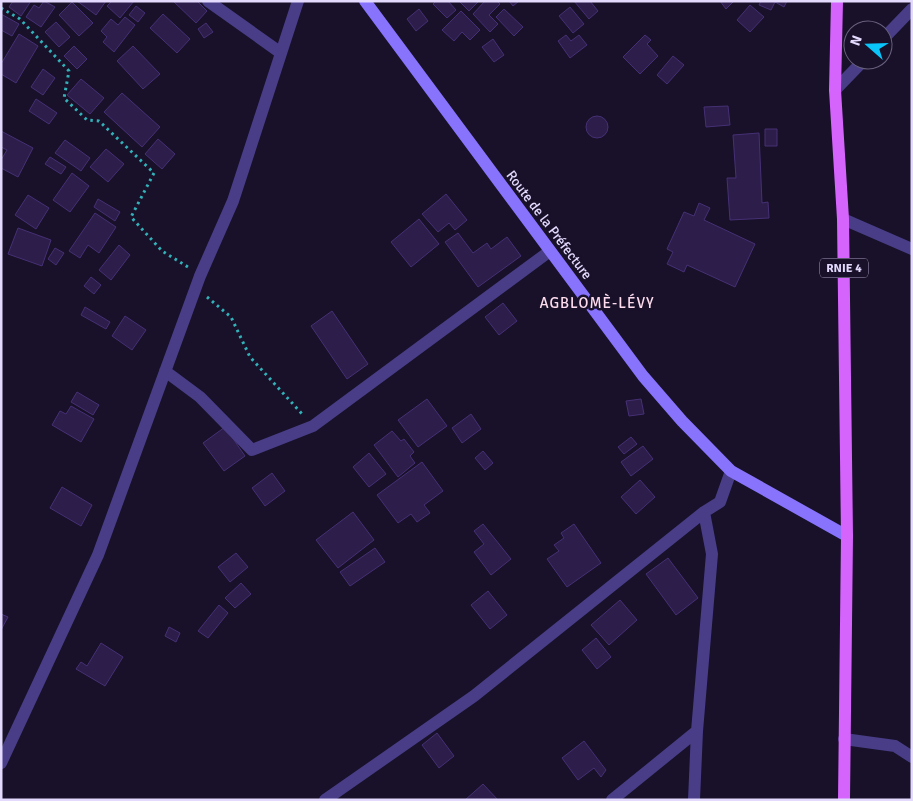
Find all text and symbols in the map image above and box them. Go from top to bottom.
north arrow [843,20,893,70]
text: N [847,33,866,48]
street label: Route de la Préfecture [502,167,596,283]
road number: RNIE 4 [820,258,868,278]
district label: AGBLOMÈ-LÉVY [539,293,655,312]

